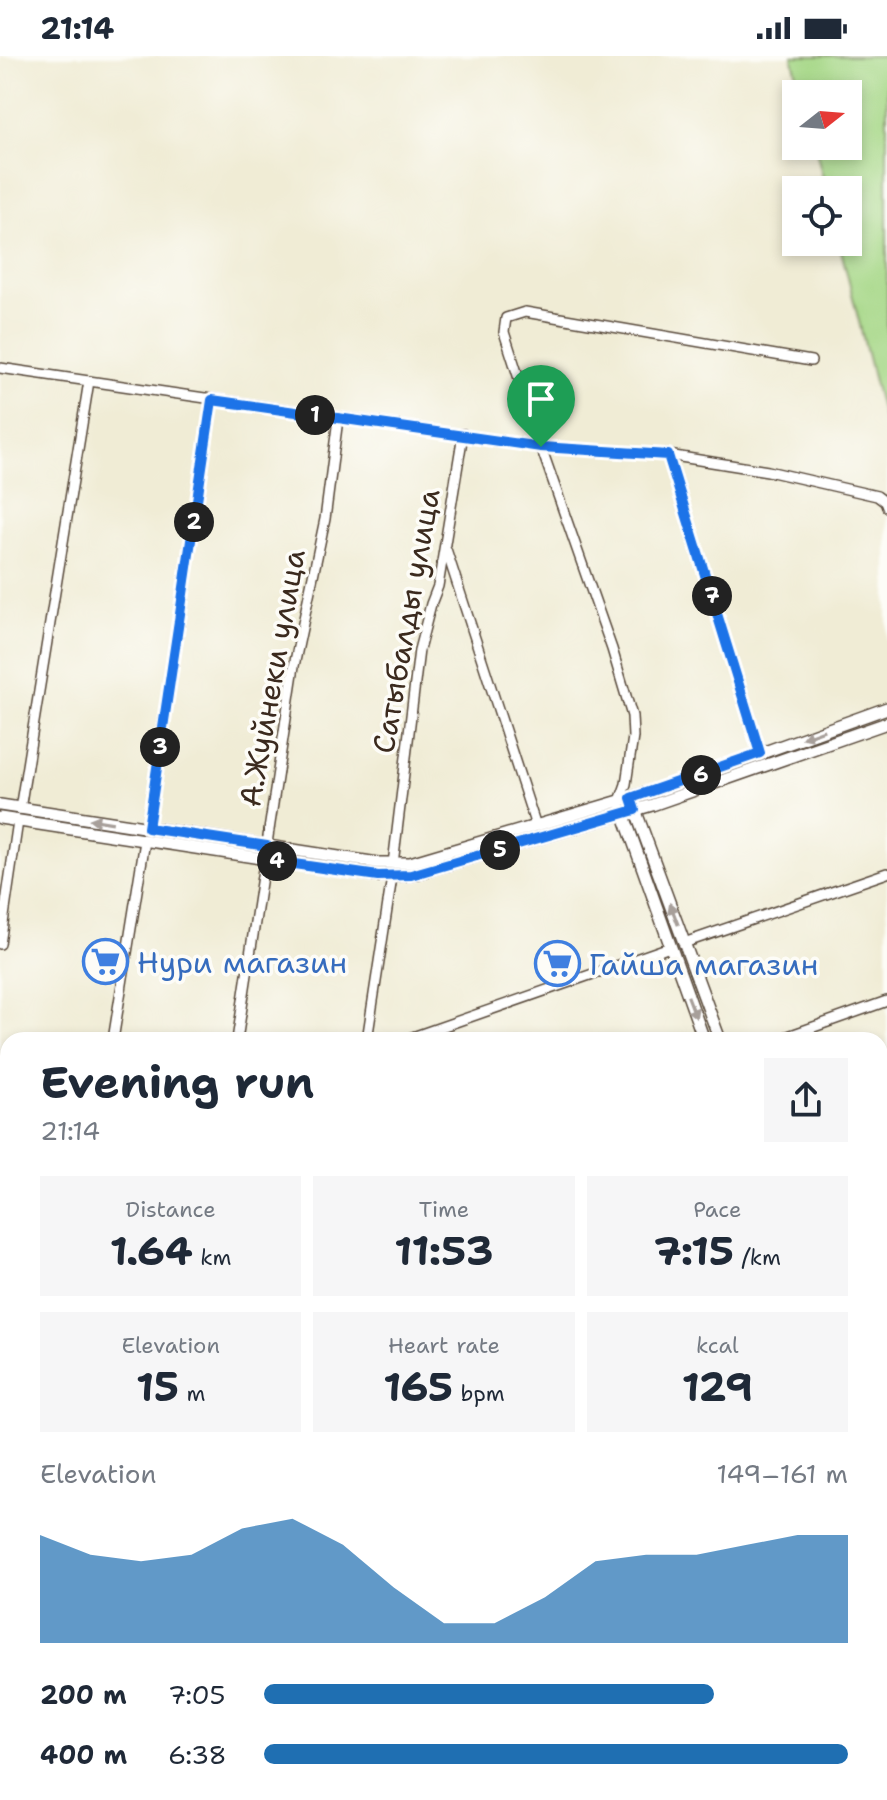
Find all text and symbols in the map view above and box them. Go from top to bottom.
text: 21:14 [40,8,114,49]
north arrow [782,80,862,160]
map controls [782,80,862,256]
button: locate [782,176,862,256]
pin [507,365,575,447]
icon: arrive [519,377,563,421]
pin: 1 [295,395,335,435]
text: 1 [310,400,320,429]
street label: Сатыбалды улица [363,485,450,757]
pin: 2 [174,502,214,542]
text: 2 [186,507,202,536]
street label: А.Жуйнеки улица [229,546,315,810]
pin: 7 [692,576,732,616]
text: 7 [704,581,720,610]
pin: 3 [140,727,180,767]
one-way arrow [801,729,825,741]
text: 3 [152,732,168,761]
pin: 6 [681,755,721,795]
text: 6 [693,760,709,789]
one-way arrow [88,814,113,827]
pin: 5 [480,830,520,870]
text: 5 [493,835,507,864]
pin: 4 [257,841,297,881]
text: 4 [269,846,285,875]
one-way arrow [667,902,680,926]
supermarket icon: Нури магазин [82,938,130,986]
supermarket icon: Гайша магазин [534,940,582,988]
place label: Нури магазин [137,942,347,983]
place label: Гайша магазин [589,944,818,985]
one-way arrow [686,995,699,1019]
text: Evening run [40,1053,314,1112]
button: share [764,1058,848,1142]
text: 21:14 [40,1113,100,1148]
text: Distance [126,1195,216,1224]
text: Time [419,1195,469,1224]
text: Pace [693,1195,742,1224]
text: 1.64 [110,1224,193,1278]
text: 11:53 [394,1224,494,1278]
text: 7:15 [654,1224,734,1278]
text: km [193,1243,231,1272]
text: /km [734,1243,781,1272]
text: Elevation [121,1331,220,1360]
text: Heart rate [388,1331,500,1360]
text: kcal [696,1331,739,1360]
text: 15 [136,1360,179,1414]
text: 165 [383,1360,453,1414]
text: 129 [682,1360,753,1414]
text: m [179,1379,205,1408]
text: bpm [453,1379,505,1408]
text: Elevation [40,1456,156,1491]
text: 149–161 m [717,1456,848,1491]
text: 200 m [40,1677,127,1712]
text: 7:05 [168,1677,225,1712]
text: 400 m [40,1737,127,1772]
text: 6:38 [168,1737,227,1772]

